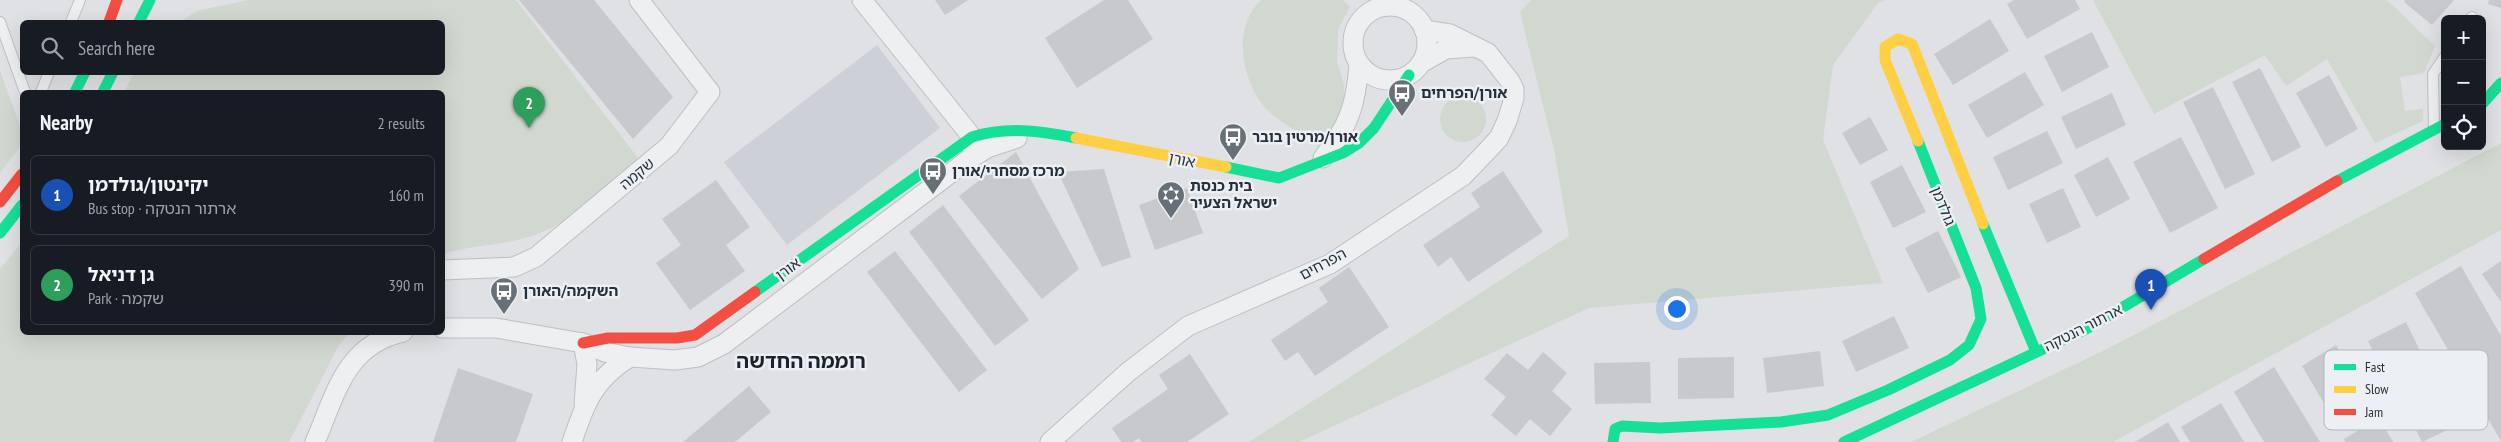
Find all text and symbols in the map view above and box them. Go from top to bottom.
map controls [2441,15,2486,150]
button: + [2441,15,2486,60]
search box [20,20,445,75]
icon: search [38,34,66,62]
text: Search here [78,36,155,60]
button: − [2441,60,2486,105]
bus stop icon: אורן/הפרחים [1387,78,1417,117]
place label: אורן/הפרחים [1421,83,1507,102]
pin: 2 [513,87,545,128]
button: locate [2441,105,2486,150]
text: Nearby [40,109,93,136]
text: 2 results [378,113,425,133]
bus stop icon: אורן/מרטין בובר [1218,122,1248,161]
place label: אורן/מרטין בובר [1252,127,1358,146]
street label: אורן [1167,147,1197,172]
street label: שקמה [615,154,658,194]
bus stop icon: מרכז מסחרי/אורן [918,156,948,195]
place label: מרכז מסחרי/אורן [952,161,1065,180]
text: יקינטון/גולדמן [88,172,208,196]
place label: בית כנסת ישראל הצעיר [1190,176,1277,212]
synagogue icon: בית כנסת ישראל הצעיר [1156,180,1186,219]
street label: גולדמן [1927,183,1960,229]
text: 1 [53,185,61,205]
text: 160 m [389,185,424,205]
text: Bus stop · ארתור הנטקה [88,198,236,218]
street label: הפרחים [1296,243,1349,284]
street label: אורן [771,253,804,284]
text: גן דניאל [88,262,154,286]
pin: 1 [2135,269,2167,310]
text: 2 [53,275,61,295]
text: 390 m [389,275,424,295]
bus stop icon: השקמה/האורן [489,276,519,315]
place label: השקמה/האורן [523,281,618,300]
text: Park · שקמה [88,288,164,308]
your location [1664,296,1690,322]
street label: ארתור הנטקה [2040,300,2125,355]
district label: רוממה החדשה [736,348,866,374]
legend [2324,350,2488,430]
text: Fast [2365,358,2385,376]
text: Slow [2365,380,2389,398]
text: Jam [2364,403,2383,421]

